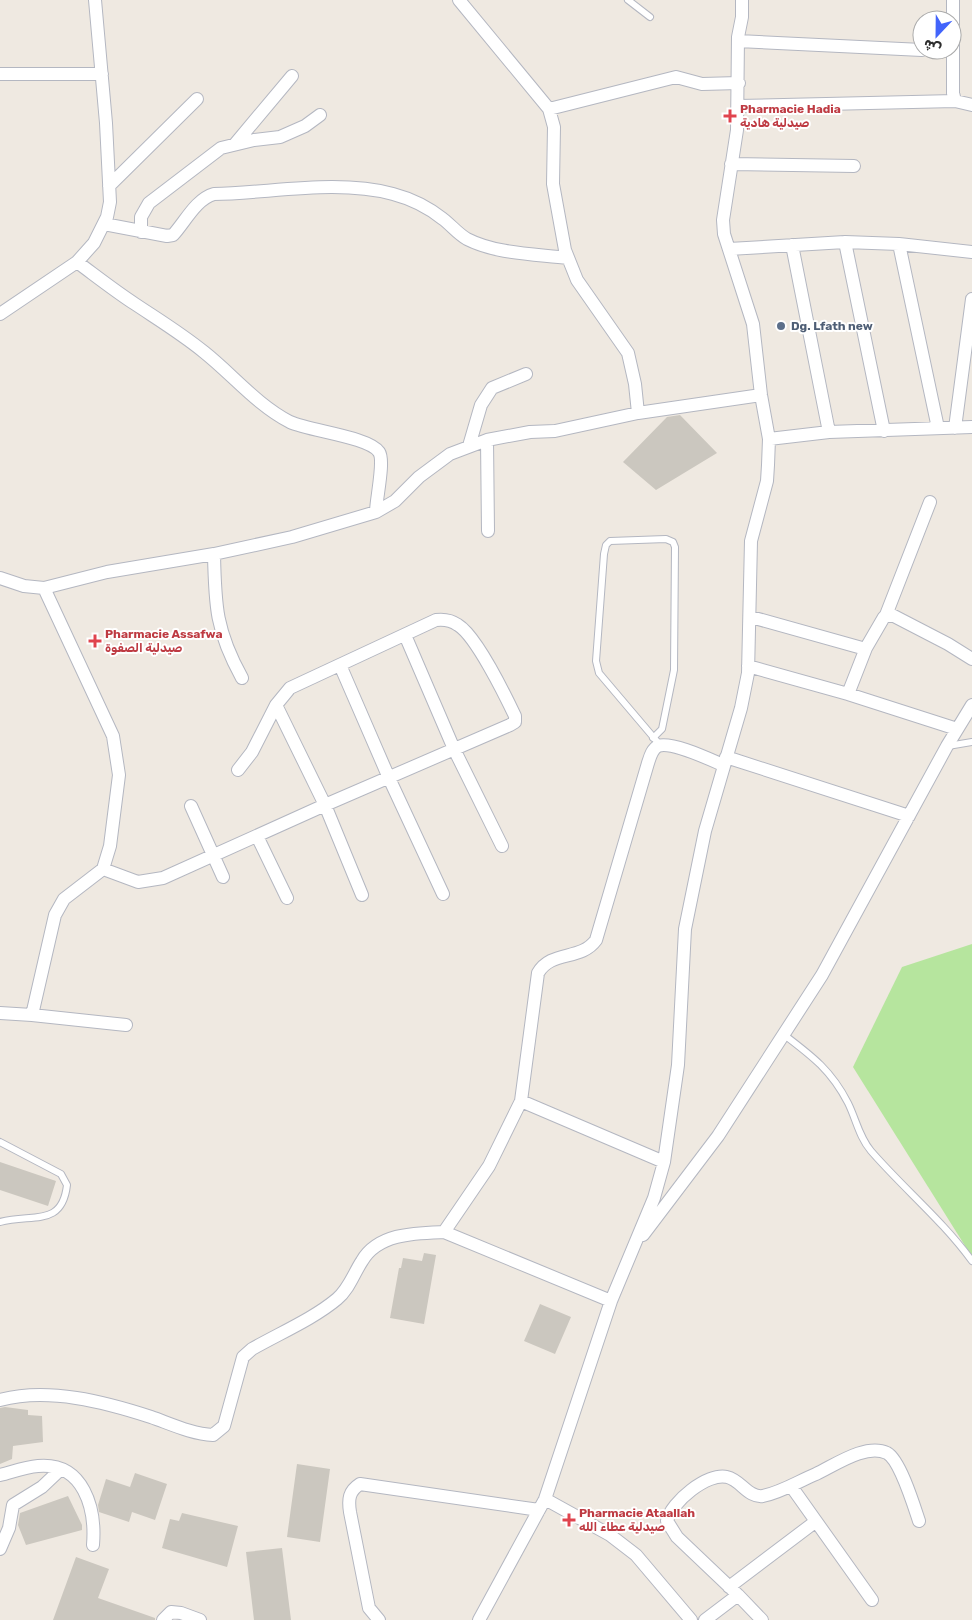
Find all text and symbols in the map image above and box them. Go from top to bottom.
north arrow [912,10,962,60]
text: ش [921,35,944,58]
place label: Pharmacie Hadia صيدلية هادية [740,102,841,130]
marker: Pharmacie Hadia صيدلية هادية [724,110,736,122]
place label: Dg. Lfath new [791,319,873,333]
marker: Dg. Lfath new [775,320,787,332]
place label: Pharmacie Assafwa صيدلية الصفوة [105,627,223,655]
marker: Pharmacie Assafwa صيدلية الصفوة [89,635,101,647]
place label: Pharmacie Ataallah صيدلية عطاء الله [579,1506,695,1534]
marker: Pharmacie Ataallah صيدلية عطاء الله [563,1514,575,1526]

